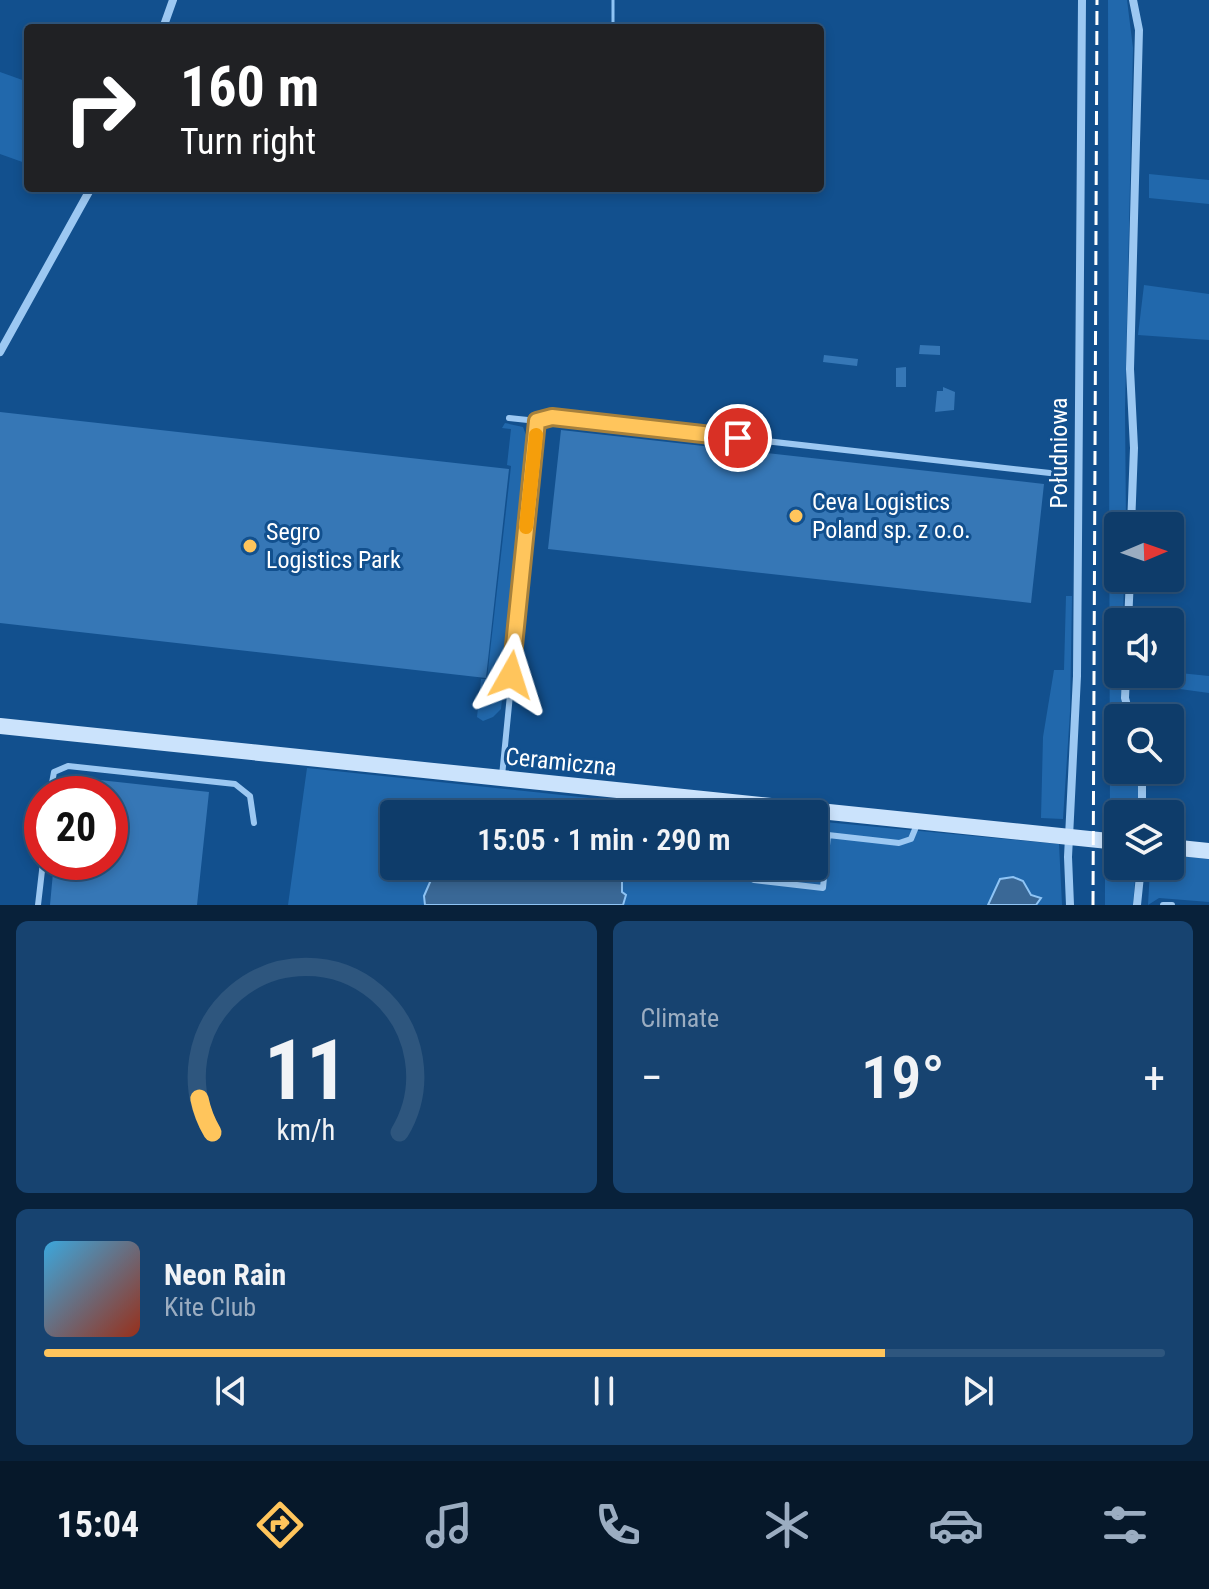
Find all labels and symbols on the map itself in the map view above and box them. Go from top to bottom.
street label: Południowa [1045,398,1073,509]
pin [704,404,772,472]
place label: Ceva Logistics Poland sp. z o.o. [812,488,971,544]
marker: Ceva Logistics Poland sp. z o.o. [787,507,805,525]
north arrow [1104,512,1184,592]
place label: Segro Logistics Park [266,518,401,574]
marker: Segro Logistics Park [241,537,259,555]
position arrow [469,633,553,717]
street label: Ceramiczna [504,742,618,782]
speed limit sign: 20 [24,776,128,880]

